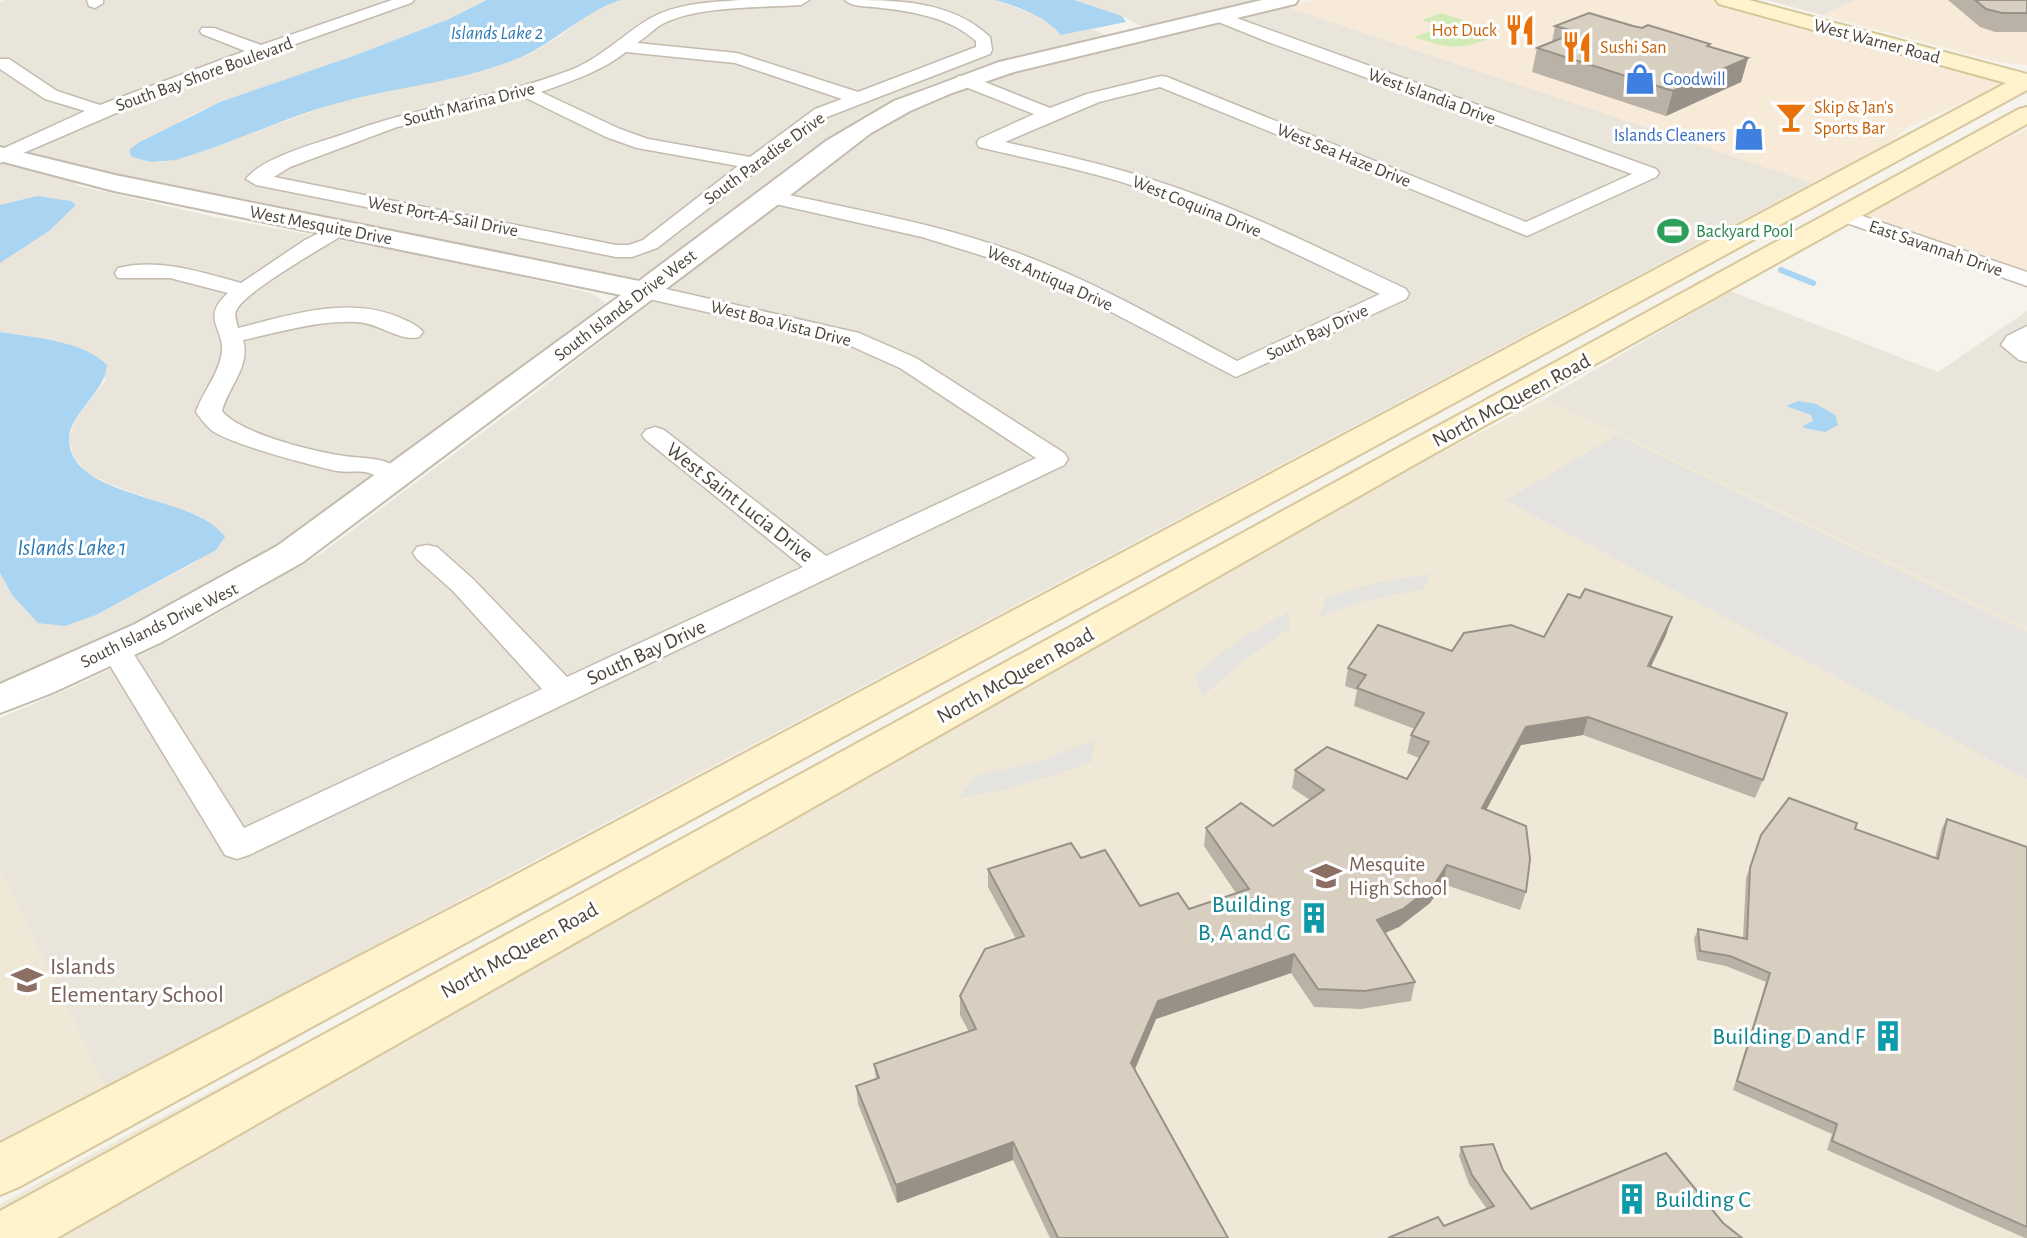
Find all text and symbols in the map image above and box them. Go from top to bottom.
restaurant icon: Hot Duck [1503,13,1537,47]
street label: West Warner Road [1812,16,1942,68]
place label: Hot Duck [1432,22,1498,40]
water label: Islands Lake 2 [451,24,543,43]
restaurant icon: Sushi San [1560,30,1594,64]
street label: South Bay Shore Boulevard [113,35,295,115]
place label: Sushi San [1600,39,1667,57]
shop icon: Goodwill [1623,62,1657,96]
street label: West Islandia Drive [1365,66,1498,128]
place label: Goodwill [1663,71,1726,89]
street label: South Marina Drive [402,80,537,130]
place label: Skip & Jan's Sports Bar [1814,99,1894,138]
bar icon: Skip & Jan's Sports Bar [1774,100,1808,134]
street label: South Paradise Drive [701,109,828,208]
shop icon: Islands Cleaners [1732,118,1766,152]
street label: West Sea Haze Drive [1274,121,1413,191]
place label: Islands Cleaners [1614,127,1726,145]
street label: West Coquina Drive [1129,173,1264,241]
street label: West Port-A-Sail Drive [366,194,520,240]
street label: West Mesquite Drive [248,203,394,249]
sports icon: Backyard Pool [1656,214,1690,248]
street label: East Savannah Drive [1866,218,2005,280]
place label: Backyard Pool [1696,223,1793,241]
street label: West Antiqua Drive [984,243,1115,315]
street label: South Islands Drive West [551,247,700,365]
street label: West Boa Vista Drive [709,298,853,350]
street label: South Bay Drive [1264,301,1371,364]
street label: North McQueen Road [1429,350,1594,451]
street label: West Saint Lucia Drive [662,439,817,566]
water label: Islands Lake 1 [17,537,127,560]
street label: South Islands Drive West [78,580,241,672]
street label: South Bay Drive [584,616,709,689]
street label: North McQueen Road [933,624,1097,727]
place label: Mesquite High School [1349,854,1447,899]
school or university icon: Mesquite High School [1309,859,1343,893]
place label: Building B, A and G [1198,893,1291,945]
street label: North McQueen Road [437,899,601,1002]
building icon: Building B, A and G [1297,901,1331,935]
place label: Islands Elementary School [50,955,224,1007]
school or university icon: Islands Elementary School [10,963,44,997]
building icon: Building D and F [1871,1019,1905,1053]
place label: Building D and F [1712,1025,1866,1049]
building icon: Building C [1615,1182,1649,1216]
place label: Building C [1655,1188,1751,1212]

